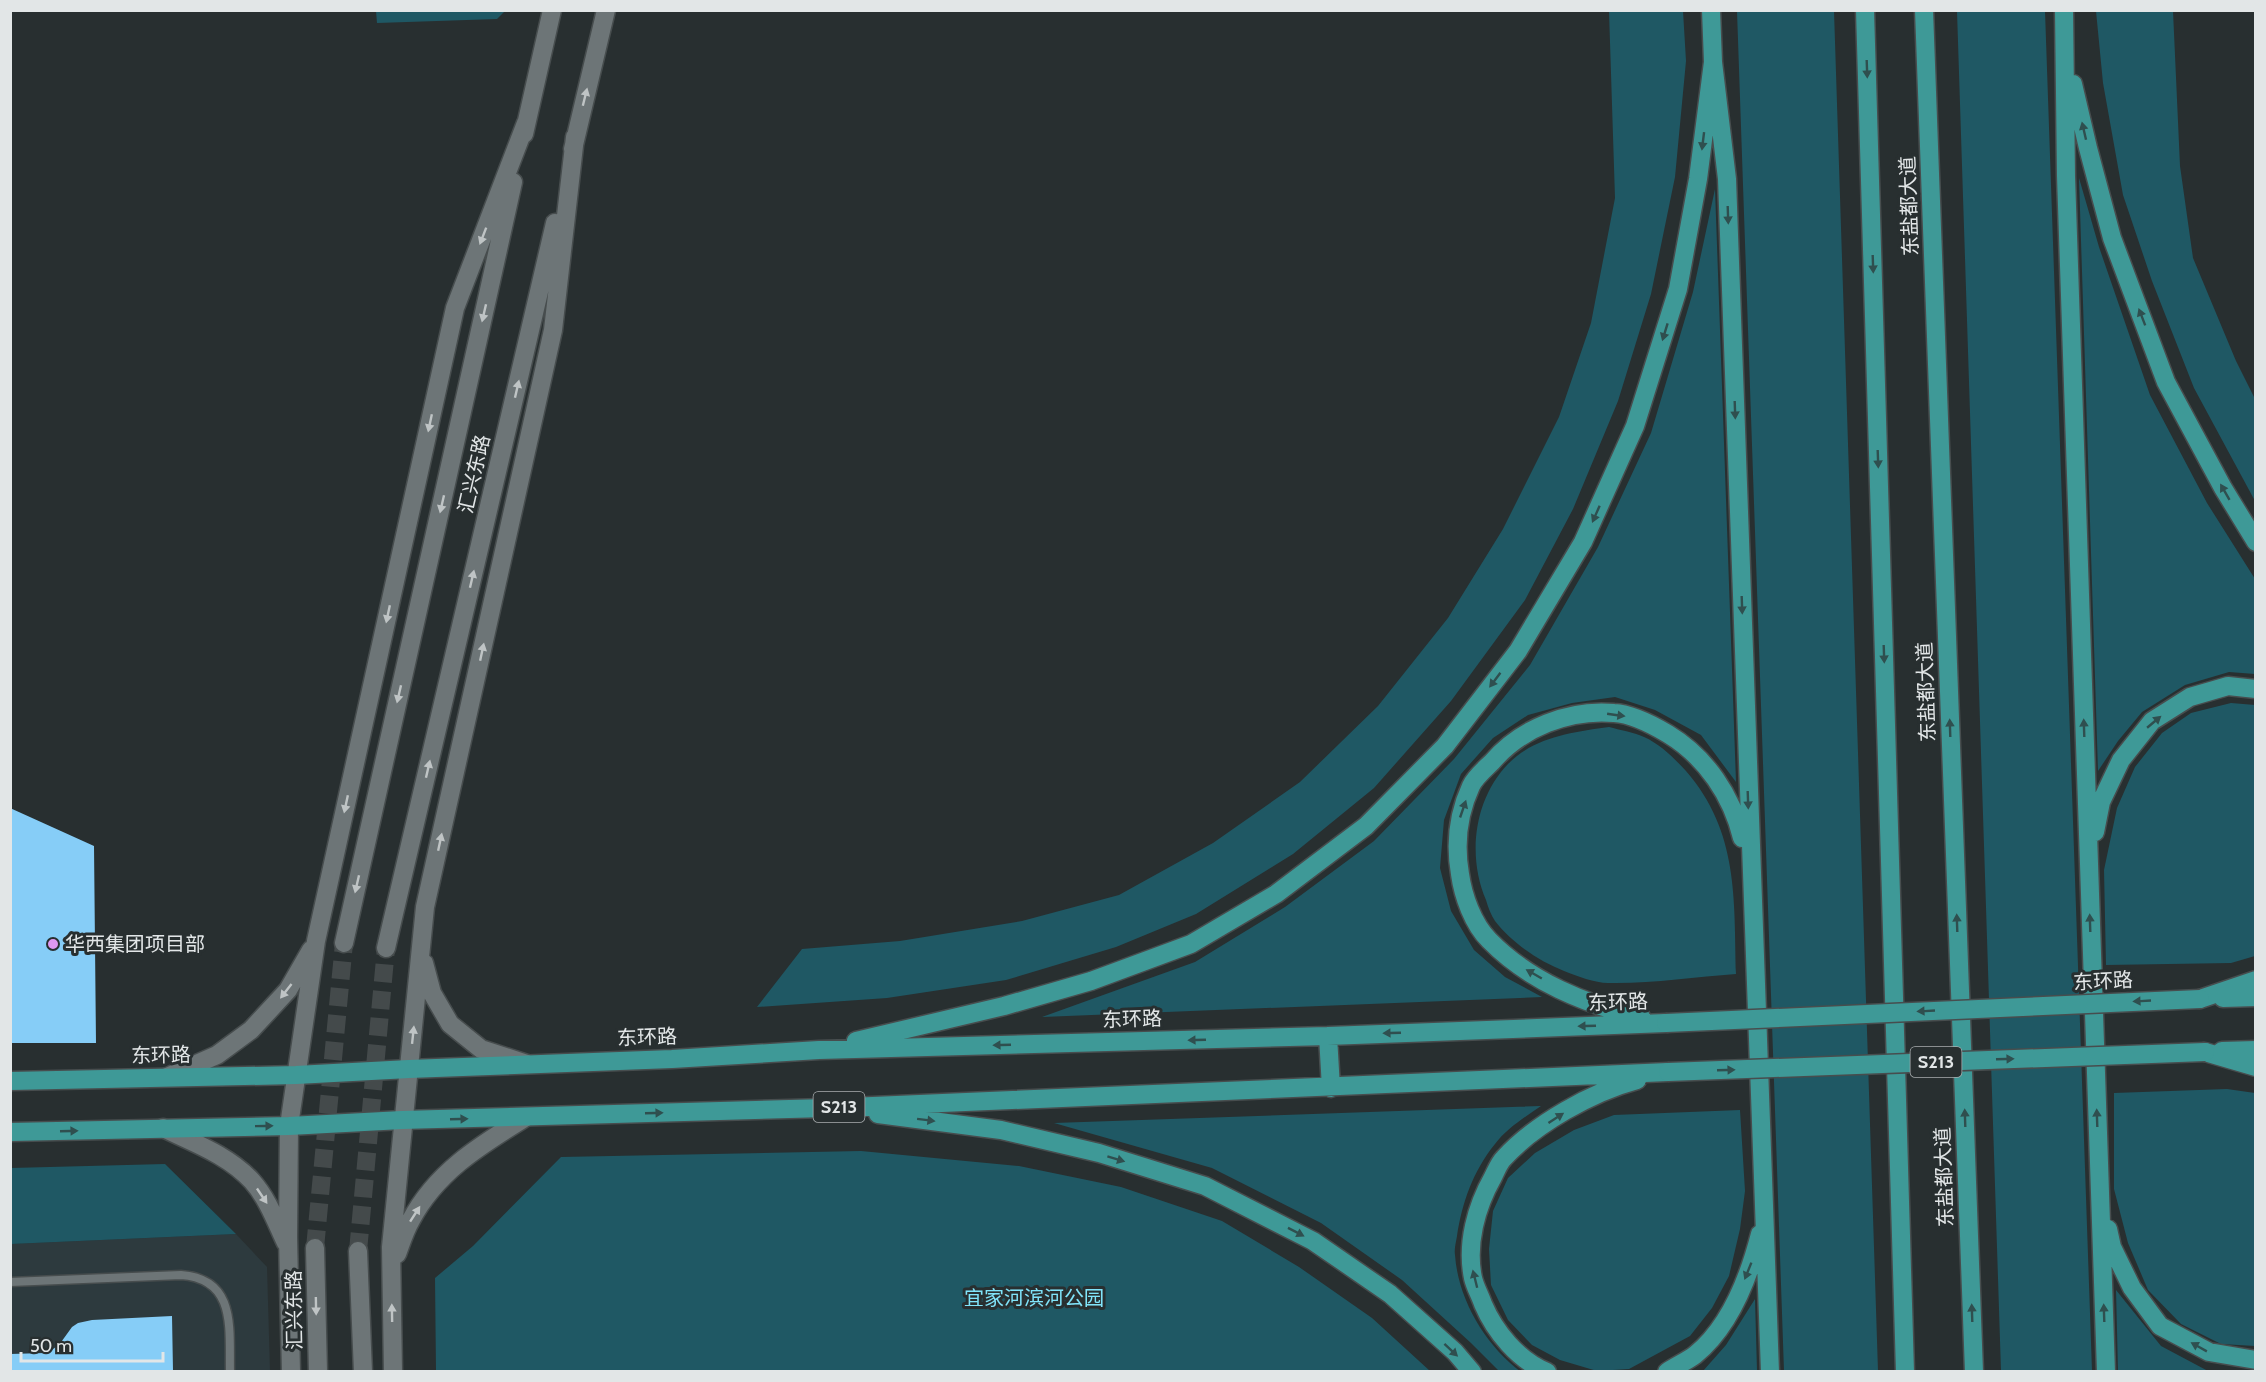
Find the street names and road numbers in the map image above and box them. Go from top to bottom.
street label: 东盐都大道 [1895,156,1923,256]
street label: 汇兴东路 [453,432,495,516]
street label: 东盐都大道 [1912,642,1940,742]
street label: 东环路 [2072,967,2134,995]
street label: 东环路 [1588,989,1648,1015]
street label: 东环路 [1102,1006,1162,1032]
street label: 东环路 [617,1024,677,1050]
street label: 东环路 [131,1042,191,1068]
road number: S213 [1910,1047,1962,1077]
road number: S213 [814,1092,864,1122]
street label: 东盐都大道 [1930,1127,1958,1227]
street label: 汇兴东路 [281,1270,307,1350]

